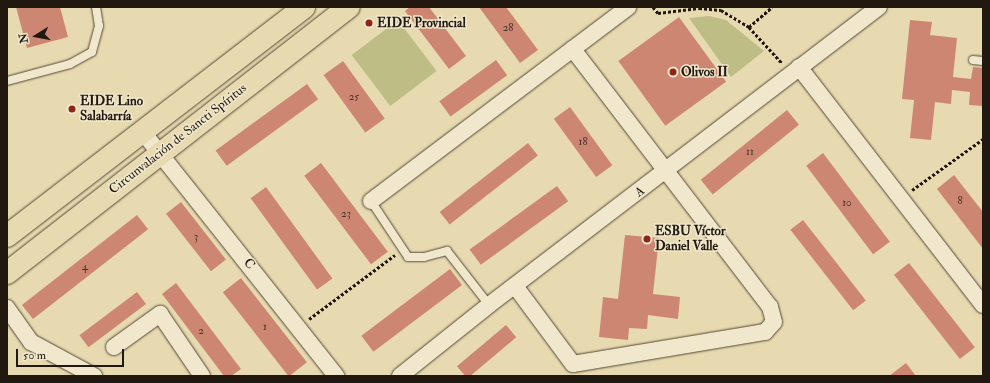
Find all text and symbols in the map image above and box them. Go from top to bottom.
place label: EIDE Provincial [377,15,466,31]
north arrow [16,16,56,56]
marker: EIDE Provincial [364,18,374,28]
house number: 28 [503,21,513,35]
text: N [16,32,31,44]
place label: Olivos II [681,64,728,80]
marker: Olivos II [668,67,678,77]
street label: Circunvalación de Sancti Spíritus [106,80,250,198]
house number: 25 [349,90,359,104]
place label: EIDE Lino Salabarría [80,94,143,125]
marker: EIDE Lino Salabarría [67,104,77,114]
house number: 18 [578,135,588,149]
house number: 11 [746,145,754,159]
street label: A [632,183,648,201]
house number: 8 [957,194,963,208]
house number: 10 [842,196,852,210]
house number: 23 [341,207,351,221]
place label: ESBU Víctor Daniel Valle [655,224,726,255]
house number: 3 [194,230,198,244]
marker: ESBU Víctor Daniel Valle [642,234,652,244]
street label: C [240,255,258,273]
house number: 4 [82,260,88,274]
house number: 1 [263,320,267,334]
house number: 2 [198,324,204,338]
scale bar [18,341,126,367]
text: 50 m [23,348,46,363]

